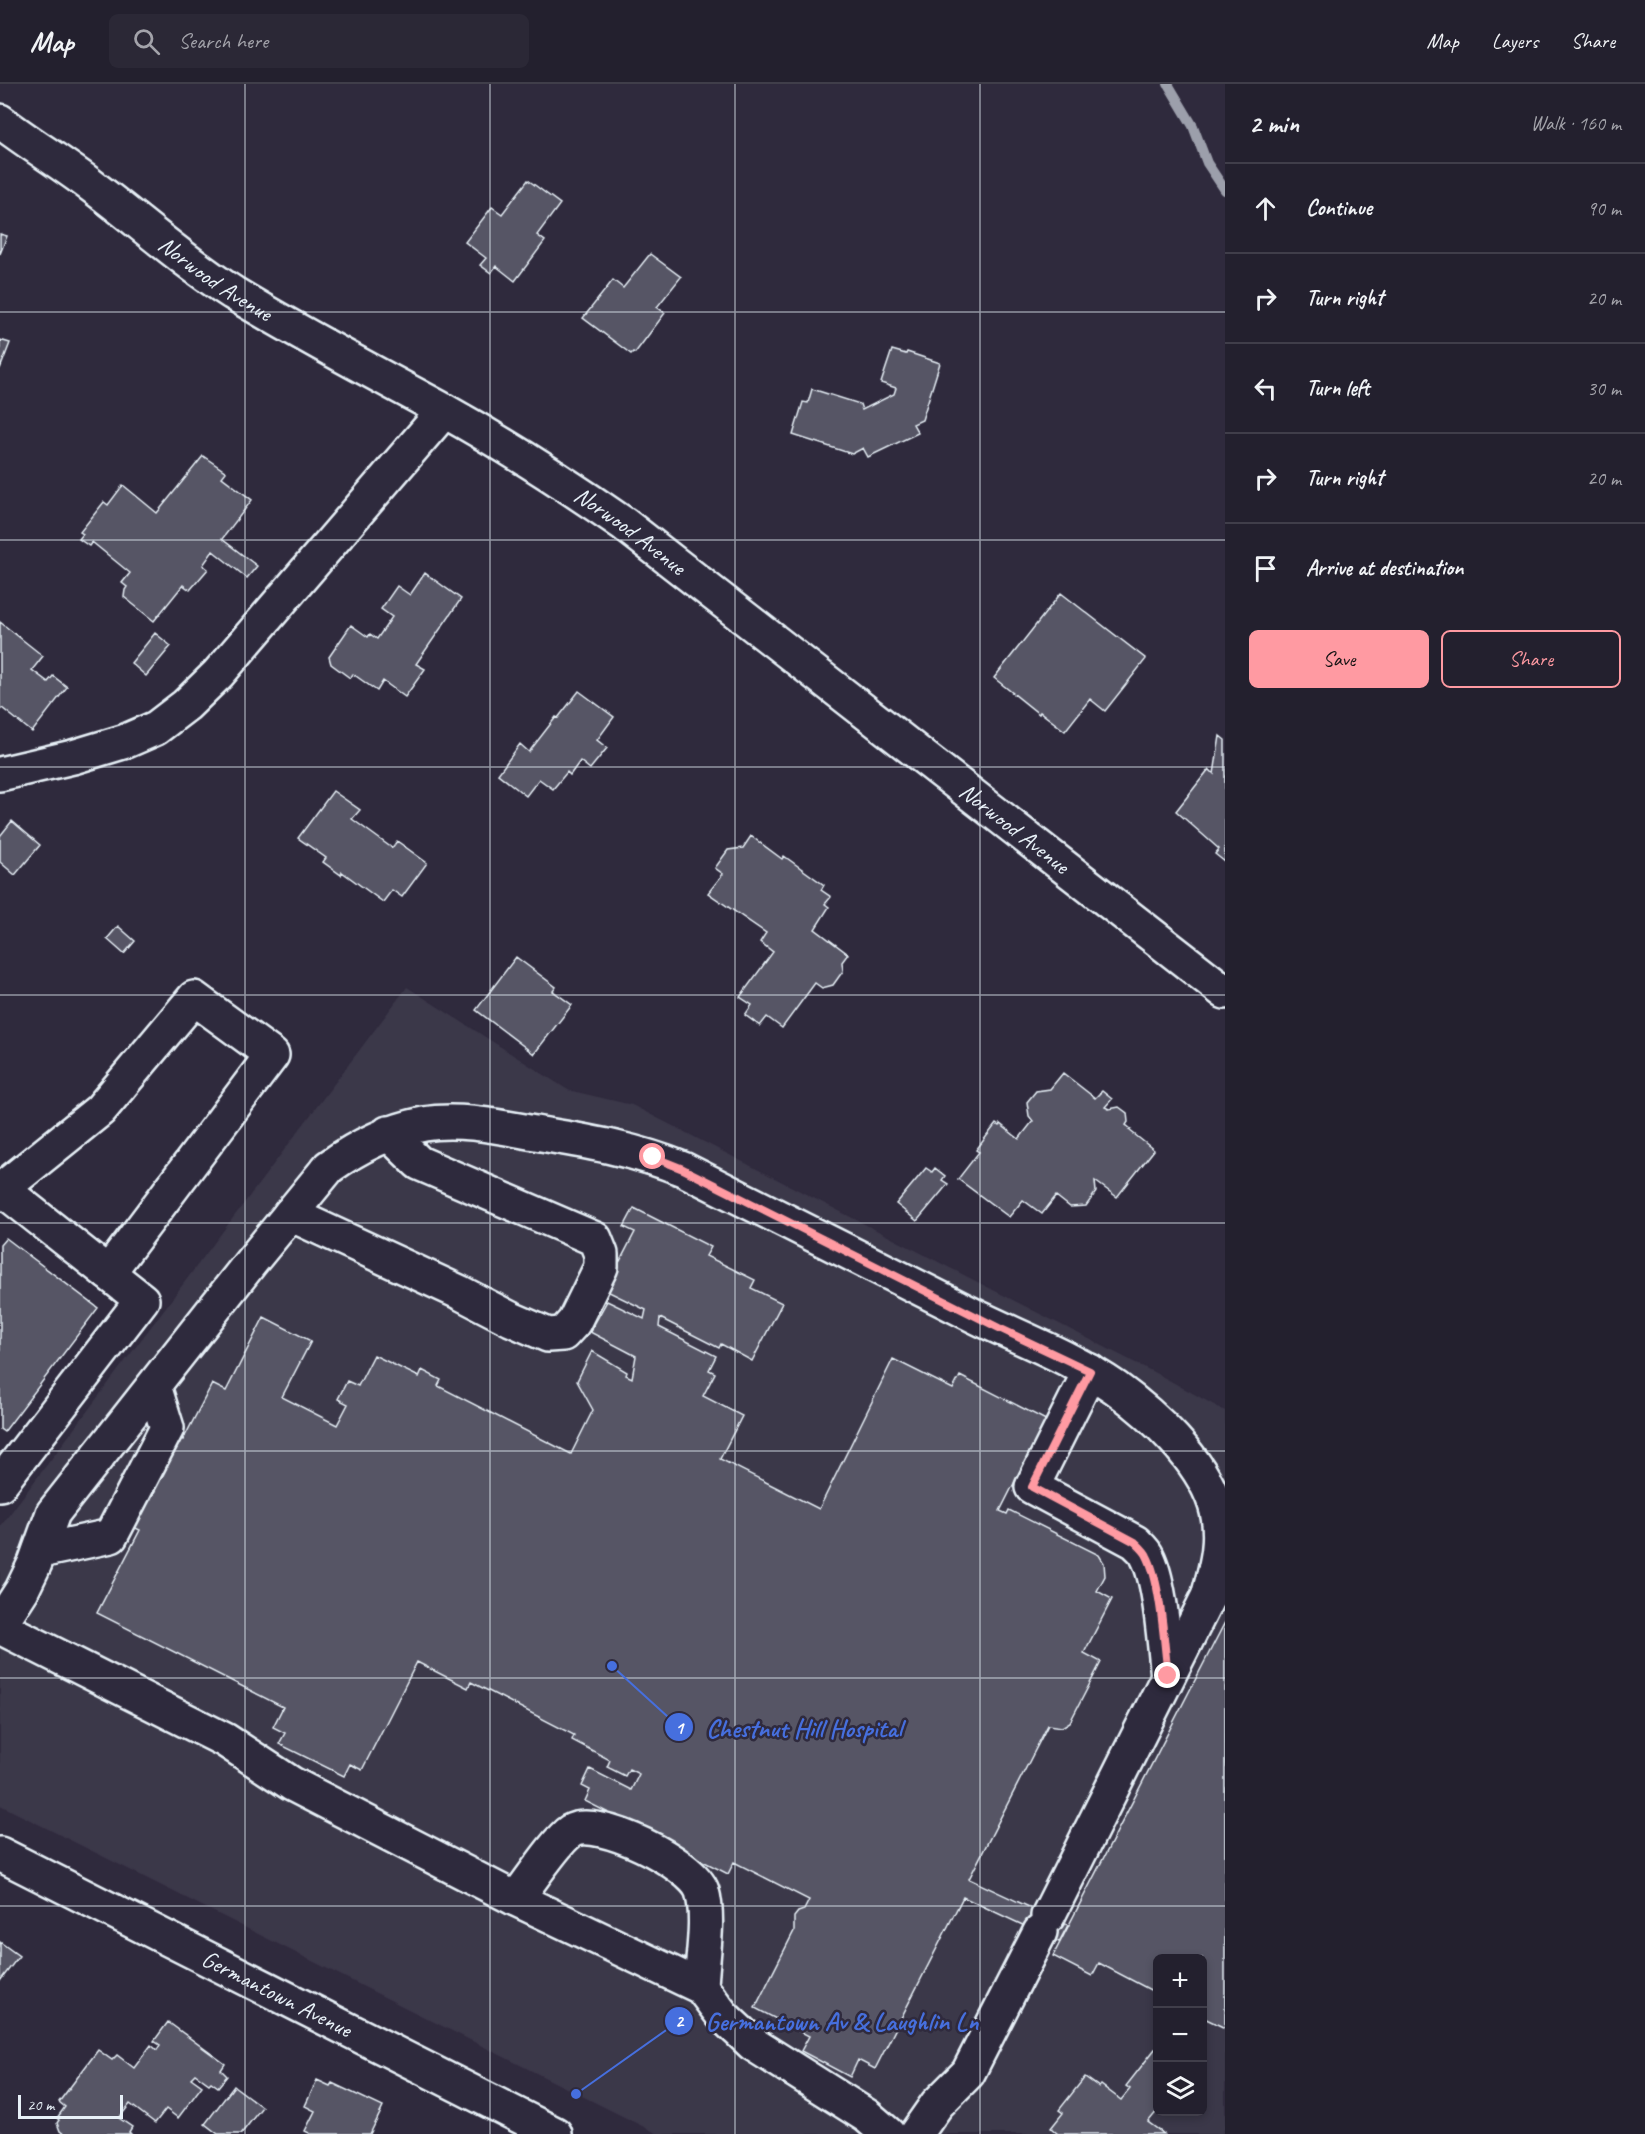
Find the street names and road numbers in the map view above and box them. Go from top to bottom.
street label: Norwood Avenue [152,229,279,329]
street label: Norwood Avenue [569,480,694,583]
street label: Norwood Avenue [953,776,1077,882]
street label: Germantown Avenue [197,1943,359,2045]

